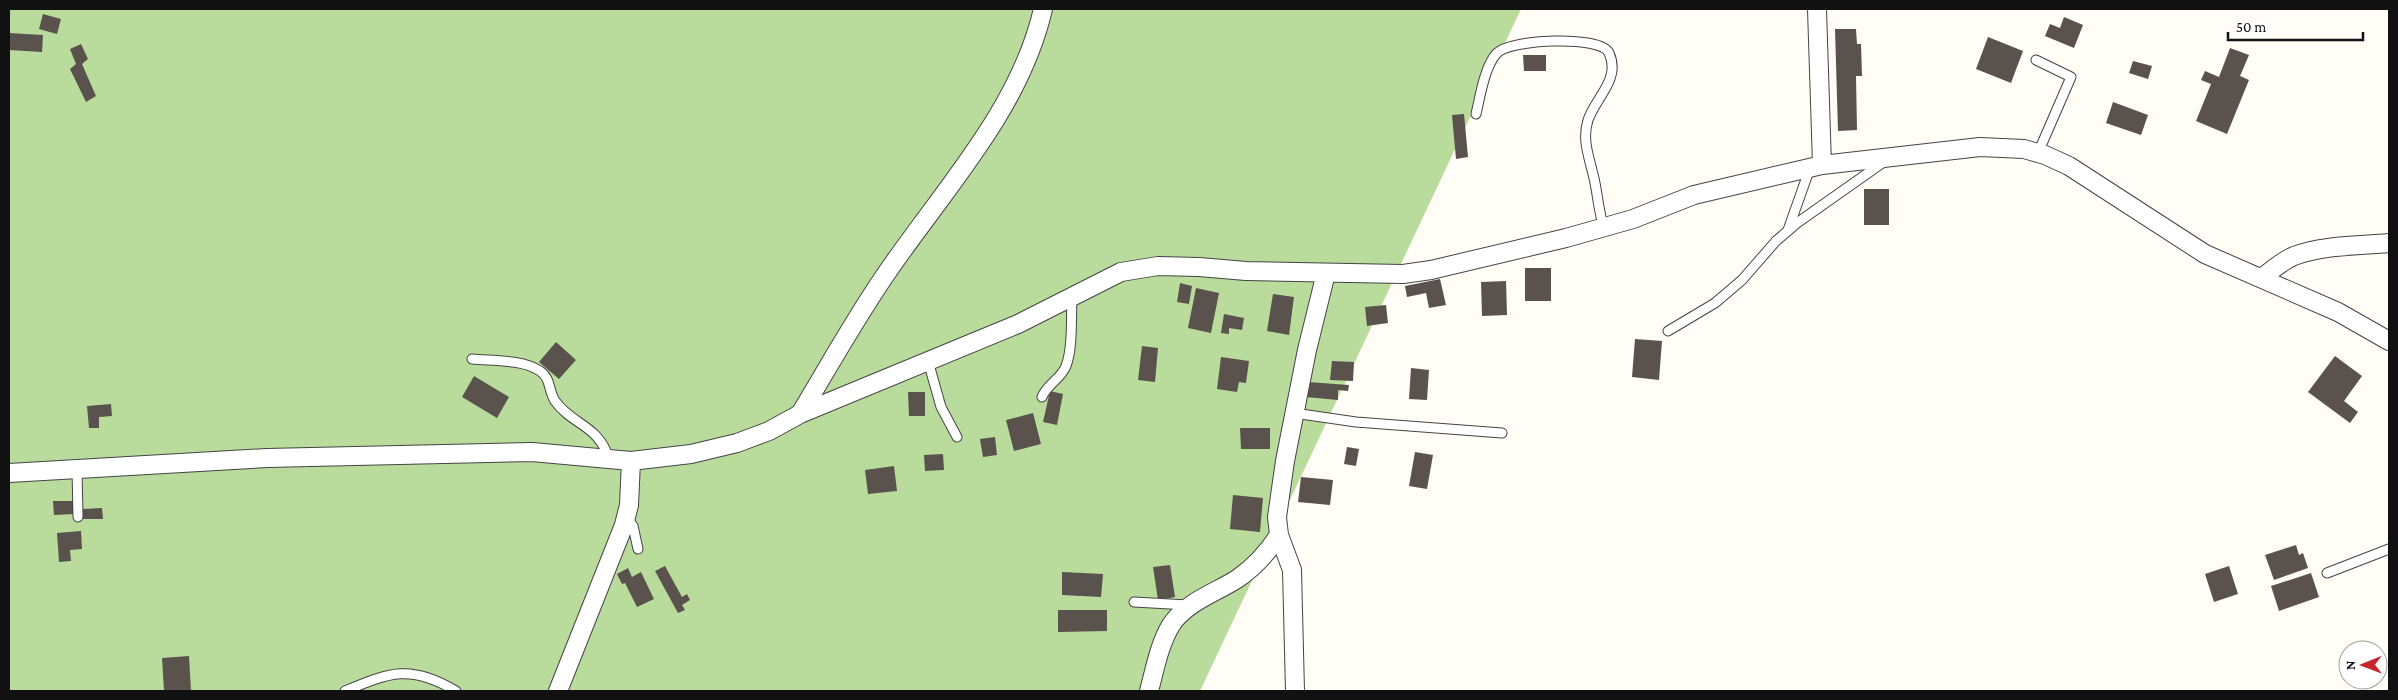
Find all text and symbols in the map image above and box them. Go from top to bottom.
scale bar [2228,10,2363,42]
text: 50 m [2236,19,2266,35]
north arrow [2338,640,2388,690]
text: N [2342,660,2358,670]

